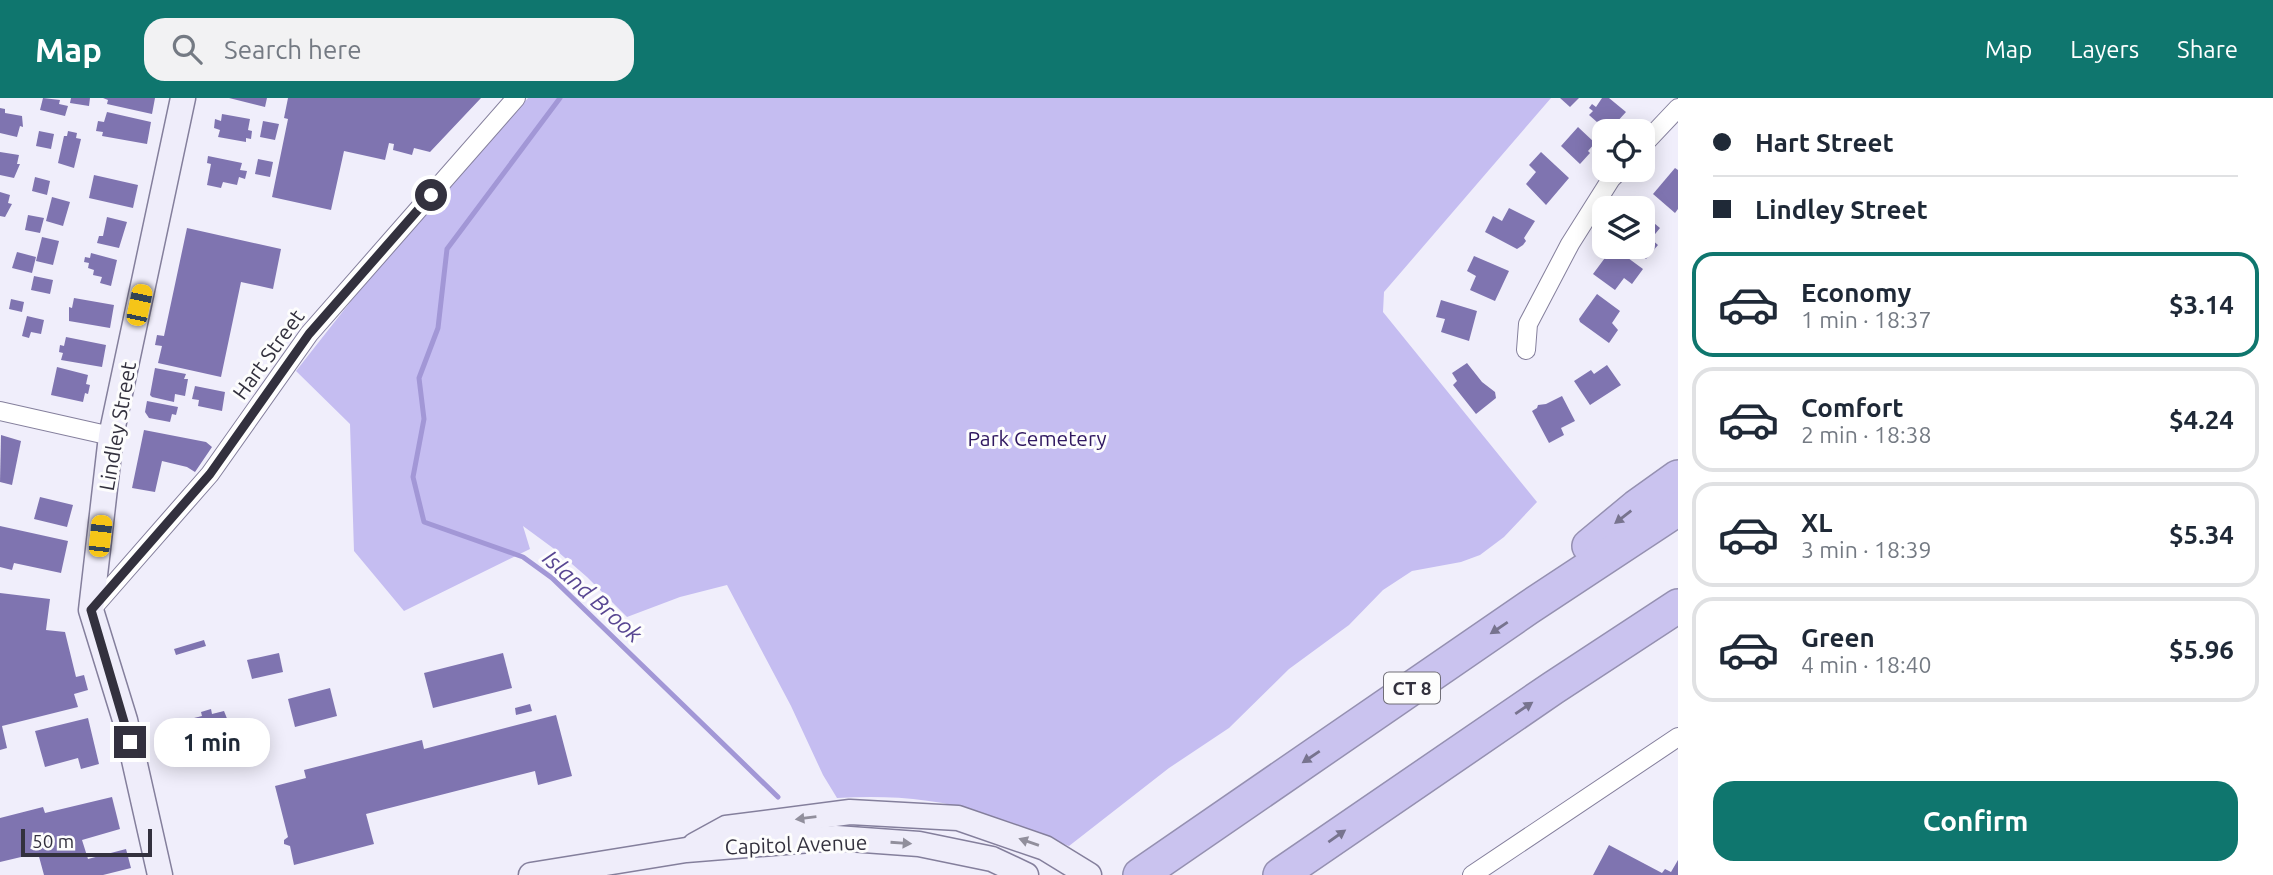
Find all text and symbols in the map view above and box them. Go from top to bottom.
search box [144,18,634,81]
icon: search [168,30,206,68]
text: Map [35,31,102,68]
text: Search here [224,35,362,64]
text: Map [1985,36,2032,63]
text: Layers [2070,36,2139,63]
text: Share [2177,36,2238,63]
map controls [1592,119,1655,259]
button: locate [1592,119,1655,182]
text: Hart Street [1755,128,1894,157]
route start [415,179,447,211]
text: Lindley Street [1755,195,1928,224]
button: layers [1592,196,1655,259]
icon: car [1717,273,1780,336]
text: Economy [1801,278,1911,307]
car [125,282,154,328]
text: $3.14 [2169,290,2234,319]
street label: Hart Street [227,304,309,404]
text: 1 min · 18:37 [1801,307,1932,332]
street label: Lindley Street [94,360,140,492]
icon: car [1717,388,1780,451]
text: Comfort [1801,393,1904,422]
text: $4.24 [2169,405,2234,434]
text: 2 min · 18:38 [1801,422,1932,447]
park label: Park Cemetery [967,426,1107,450]
icon: car [1717,503,1780,566]
text: XL [1801,508,1832,537]
one-way arrow [1614,510,1632,524]
car [88,514,113,558]
text: $5.34 [2169,520,2234,549]
text: 3 min · 18:39 [1801,537,1932,562]
water label: Island Brook [538,545,648,647]
icon: car [1717,618,1780,681]
one-way arrow [1490,621,1508,635]
text: Green [1801,623,1875,652]
text: $5.96 [2169,635,2234,664]
text: 4 min · 18:40 [1801,652,1932,677]
road number: CT 8 [1384,673,1440,704]
one-way arrow [1515,701,1533,715]
callout: 1 min [154,718,270,766]
route end [114,726,146,758]
text: 1 min [183,730,241,755]
one-way arrow [1302,750,1320,764]
button: Confirm [1713,781,2238,861]
one-way arrow [795,813,817,824]
scale bar [21,826,152,858]
one-way arrow [1328,829,1346,843]
text: 50 m [32,830,74,852]
street label: Capitol Avenue [724,830,868,858]
one-way arrow [1019,837,1040,847]
one-way arrow [890,838,912,849]

